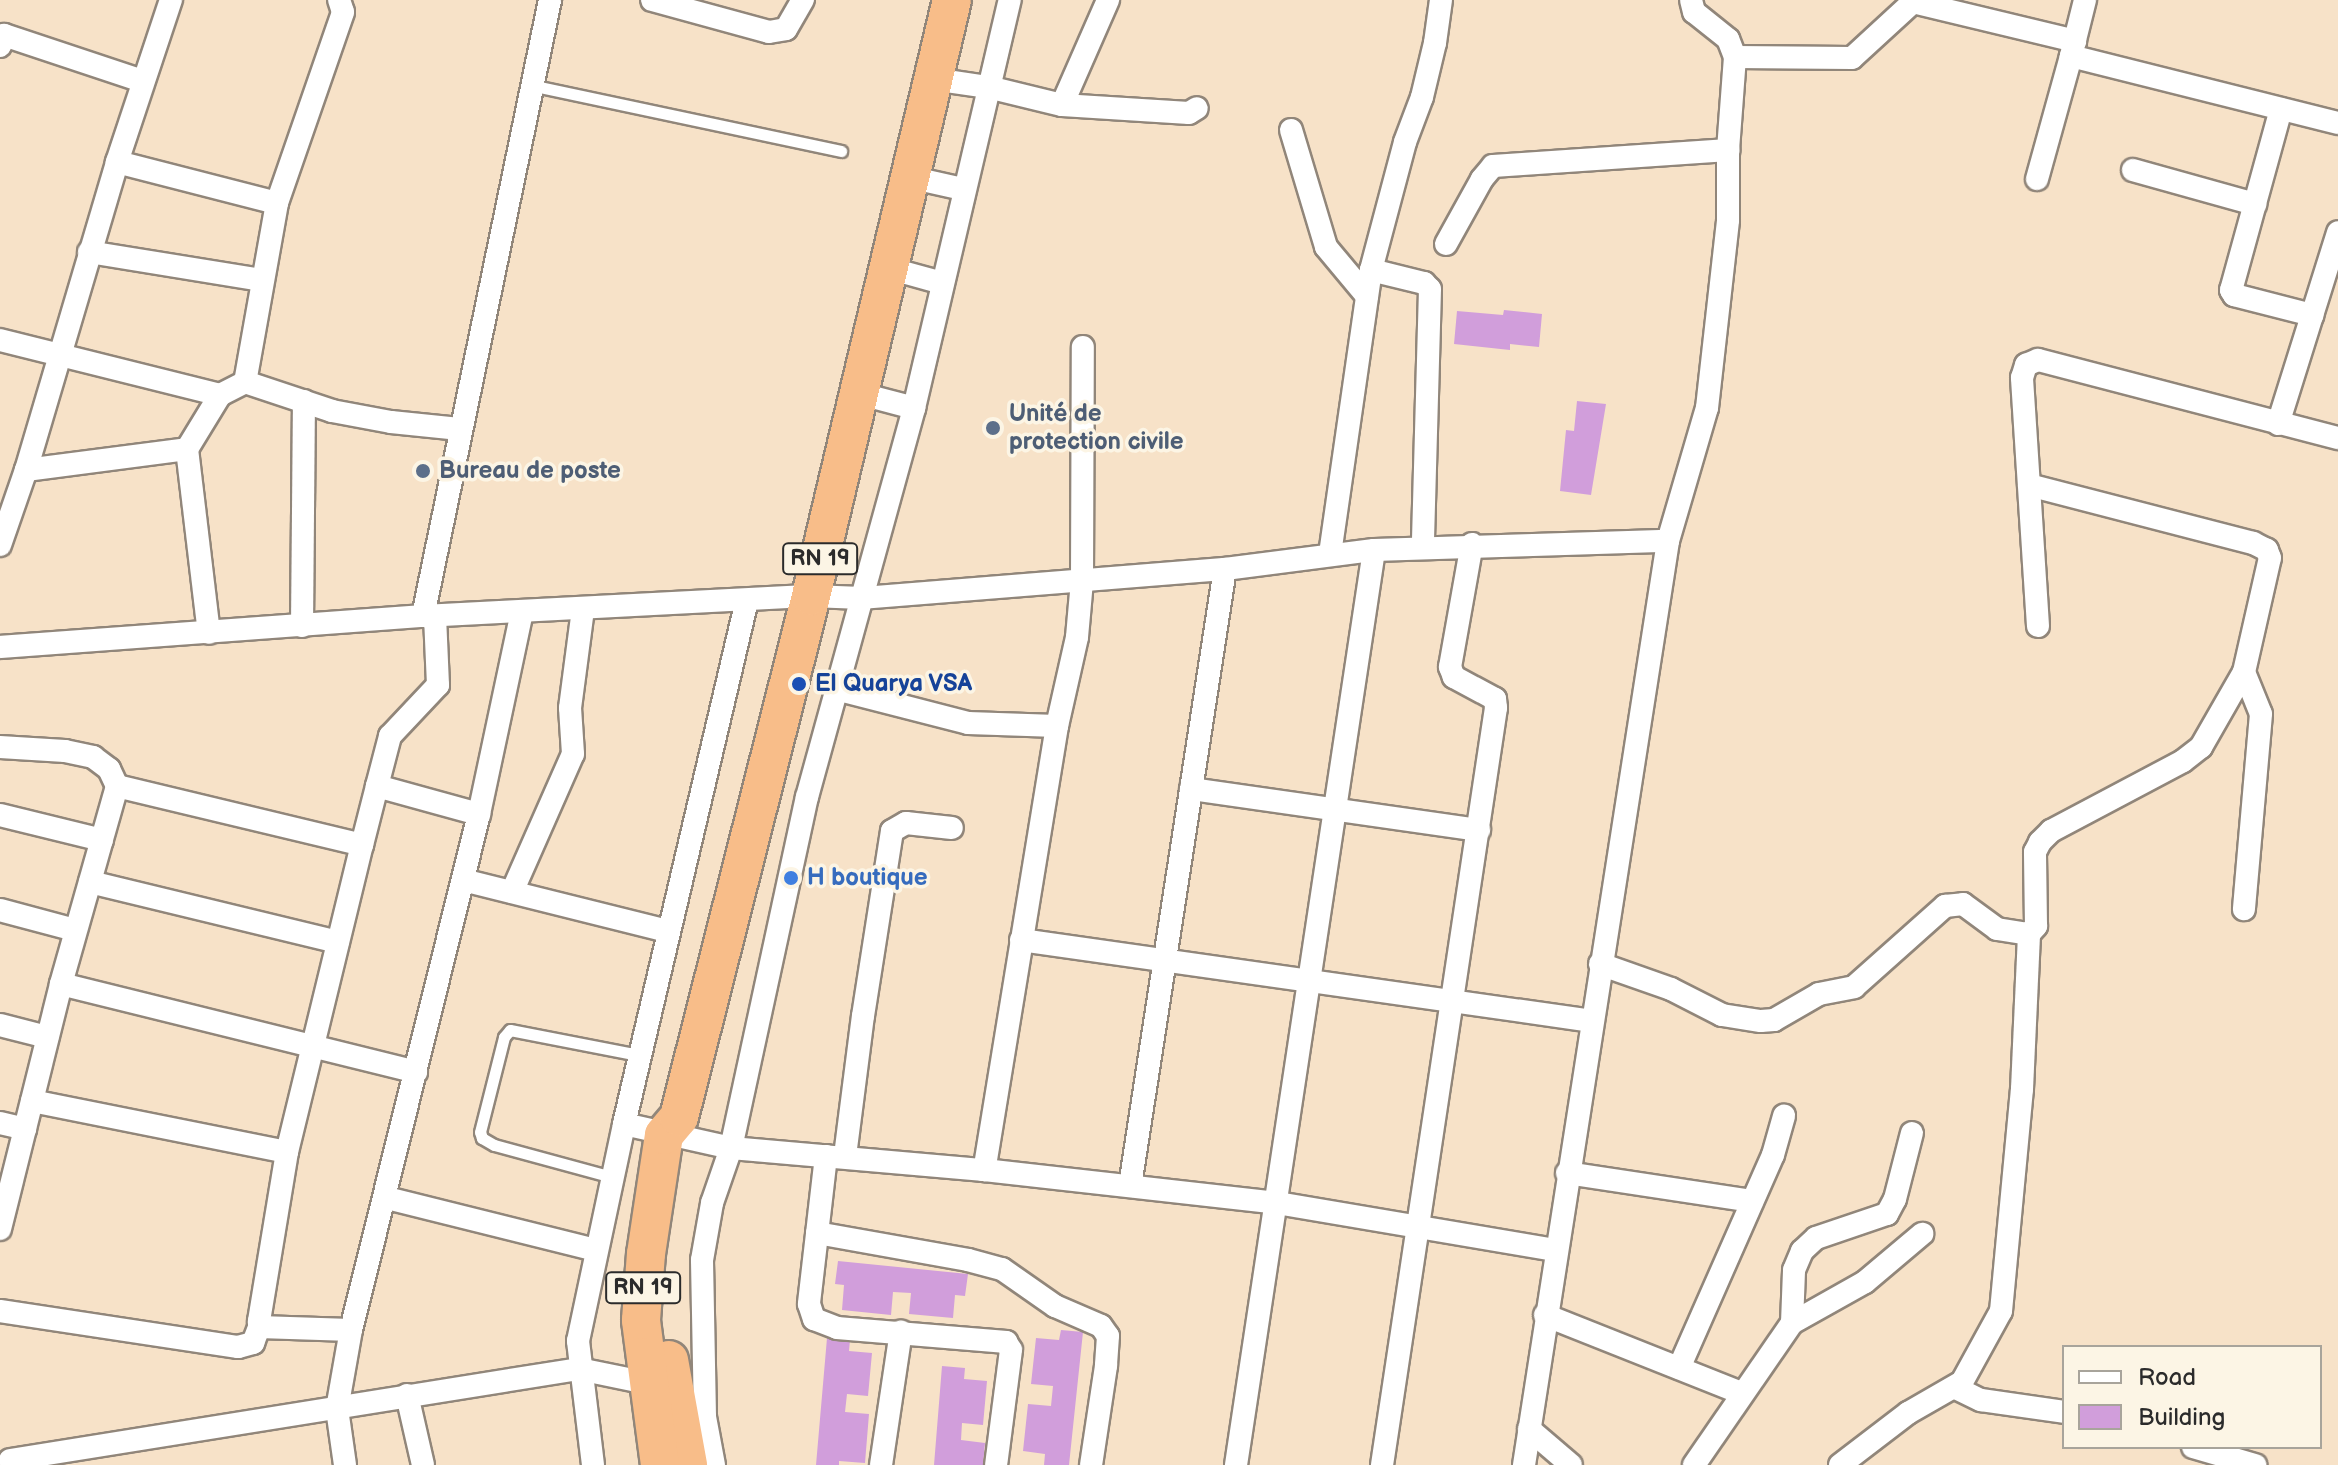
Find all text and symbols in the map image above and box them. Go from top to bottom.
place label: Unité de protection civile [1009,400,1184,456]
marker: Unité de protection civile [984,419,1002,437]
place label: Bureau de poste [439,457,621,485]
marker: Bureau de poste [414,462,432,480]
road number: RN 19 [782,541,858,577]
place label: El Quarya VSA [815,670,973,698]
marker: El Quarya VSA [790,675,808,693]
place label: H boutique [807,864,927,892]
marker: H boutique [782,869,800,887]
road number: RN 19 [605,1270,681,1306]
legend [2062,1345,2322,1449]
text: Road [2138,1363,2196,1392]
text: Building [2138,1403,2225,1432]

